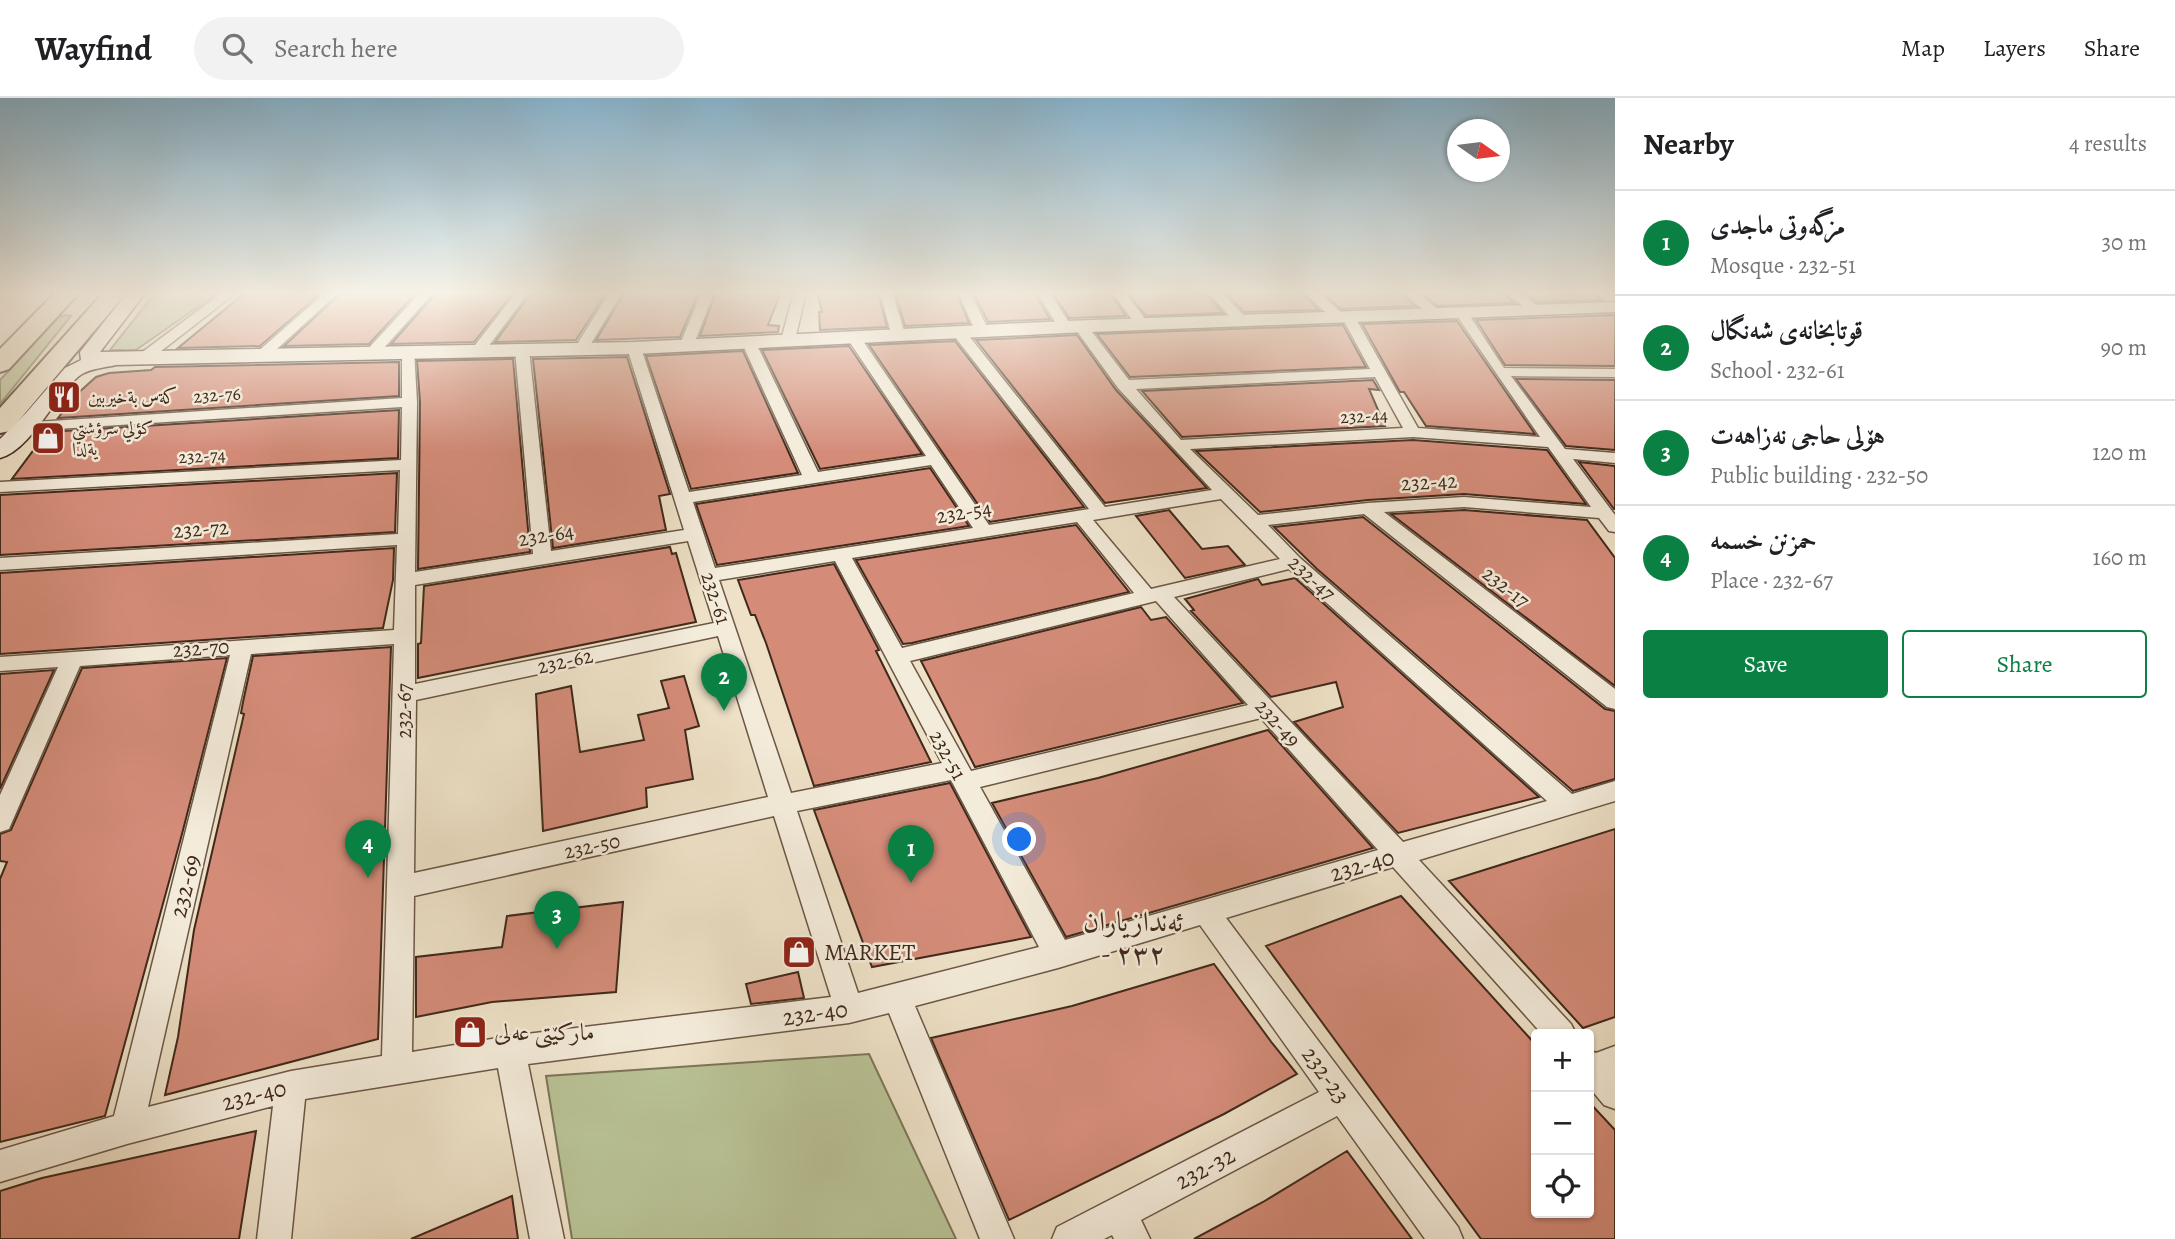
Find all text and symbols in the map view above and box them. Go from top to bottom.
search box [194,17,684,80]
text: Wayfind [35,26,152,71]
icon: search [218,29,256,67]
text: Search here [274,31,398,66]
text: Map [1901,32,1945,64]
text: Layers [1983,32,2046,64]
text: Share [2084,32,2140,64]
north arrow [1447,119,1510,182]
text: Nearby [1643,124,1734,164]
text: 4 results [2069,128,2147,159]
text: مزگەوتی ماجدی [1710,208,1845,243]
text: 1 [1662,227,1670,258]
text: 30 m [2101,227,2147,258]
text: Mosque · 232-51 [1710,250,1856,281]
text: قوتابخانەی شەنگال [1710,313,1863,348]
text: 2 [1660,332,1672,363]
text: 90 m [2101,332,2147,363]
text: School · 232-61 [1710,355,1845,386]
restaurant icon: كةس بةخيربين [45,378,83,416]
street label: 232-76 [193,381,241,409]
place label: كةس بةخيربين [88,385,177,409]
street label: 232-44 [1340,403,1388,429]
place label: كؤلي سرؤشتي يةلدا [72,416,153,461]
text: هۆلی حاجی نەزاهەت [1710,418,1885,453]
shop icon: كؤلي سرؤشتي يةلدا [29,419,67,457]
text: 3 [1661,437,1671,468]
text: 120 m [2092,437,2147,468]
street label: 232-74 [178,443,226,469]
text: Public building · 232-50 [1710,460,1928,491]
street label: 232-42 [1400,467,1458,497]
street label: 232-54 [935,494,993,530]
street label: 232-72 [172,513,230,545]
street label: 232-64 [516,517,576,553]
text: حمزنن خسمه [1710,523,1817,558]
text: 4 [1661,542,1671,573]
text: 160 m [2093,542,2147,573]
street label: 232-47 [1282,549,1342,607]
street label: 232-17 [1477,560,1536,614]
text: Place · 232-67 [1710,565,1833,596]
street label: 232-61 [694,568,738,628]
button: Save [1643,630,1888,698]
button: Share [1902,630,2147,698]
street label: 232-70 [172,632,230,664]
street label: 232-62 [535,641,595,681]
pin: 2 [701,653,747,711]
street label: 232-67 [390,683,418,739]
street label: 232-49 [1249,693,1307,753]
street label: 232-51 [923,725,973,785]
pin: 4 [345,820,391,878]
your location [1002,822,1036,856]
pin: 1 [888,825,934,883]
street label: 232-50 [561,826,623,866]
street label: 232-40 [1326,841,1398,889]
street label: 232-69 [162,851,208,921]
pin: 3 [534,891,580,949]
district label: ئەندازیاران - ٢٣٢ [1083,903,1184,973]
shop icon: MARKET [780,933,818,971]
place label: MARKET [824,936,915,968]
street label: 232-40 [780,993,850,1033]
shop icon: مارکێتی عەلی [451,1013,489,1051]
place label: مارکێتی عەلی [494,1016,595,1049]
map controls [1531,1029,1594,1218]
button: + [1531,1029,1594,1092]
street label: 232-23 [1294,1040,1358,1110]
street label: 232-40 [218,1072,290,1118]
button: − [1531,1092,1594,1155]
street label: 232-32 [1170,1139,1240,1197]
button: locate [1531,1155,1594,1218]

